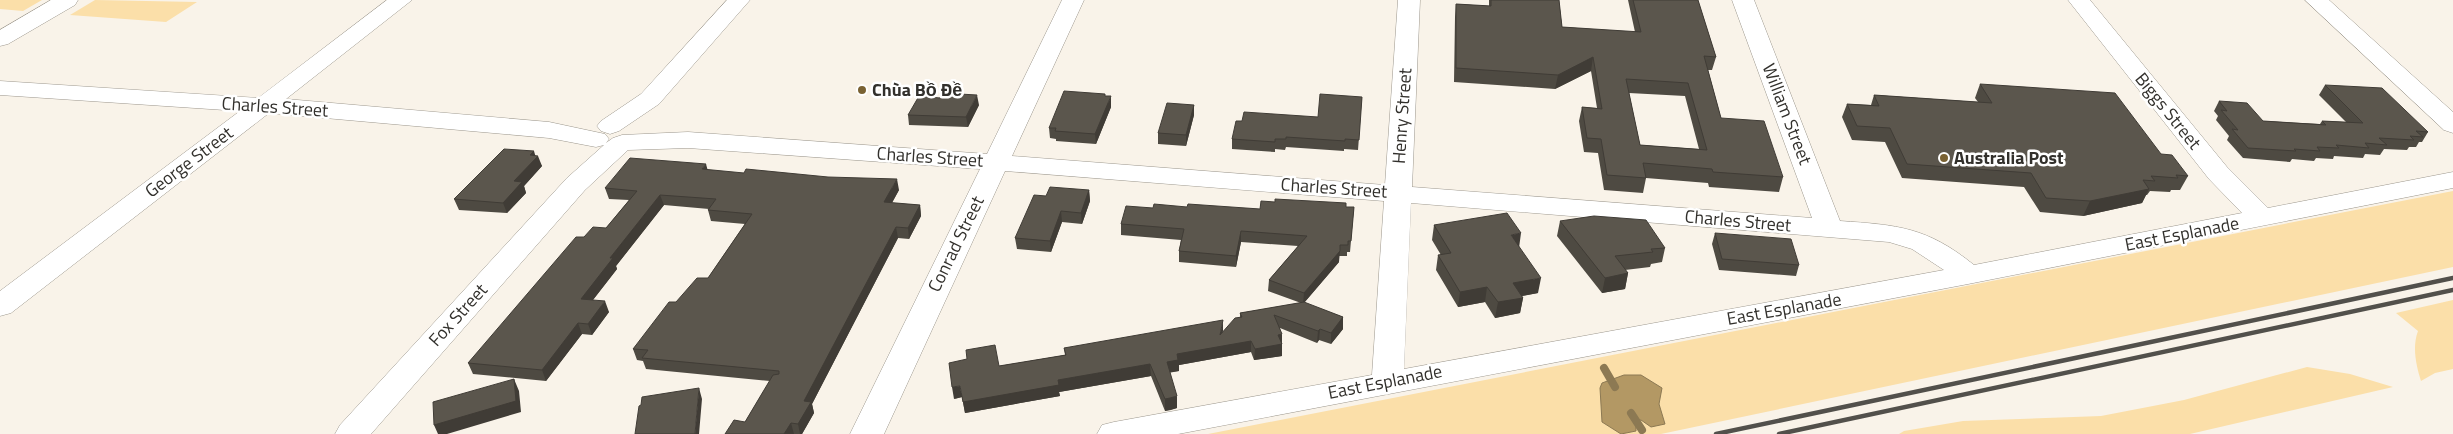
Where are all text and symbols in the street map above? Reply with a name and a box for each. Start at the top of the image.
street label: William Street [1756,59,1819,169]
street label: Henry Street [1385,66,1418,165]
street label: Biggs Street [2129,66,2208,156]
place label: Chùa Bồ Đề [872,76,962,103]
marker: Chùa Bồ Đề [856,84,868,96]
street label: Charles Street [221,89,330,124]
street label: George Street [139,119,239,204]
street label: Charles Street [876,139,985,174]
place label: Australia Post [1954,144,2064,171]
marker: Australia Post [1938,152,1950,164]
street label: Charles Street [1280,170,1389,205]
street label: Conrad Street [921,191,991,296]
street label: Charles Street [1684,202,1793,239]
street label: East Esplanade [2122,209,2241,258]
street label: Fox Street [422,277,494,352]
street label: East Esplanade [1724,285,1843,332]
street label: East Esplanade [1325,357,1444,406]

